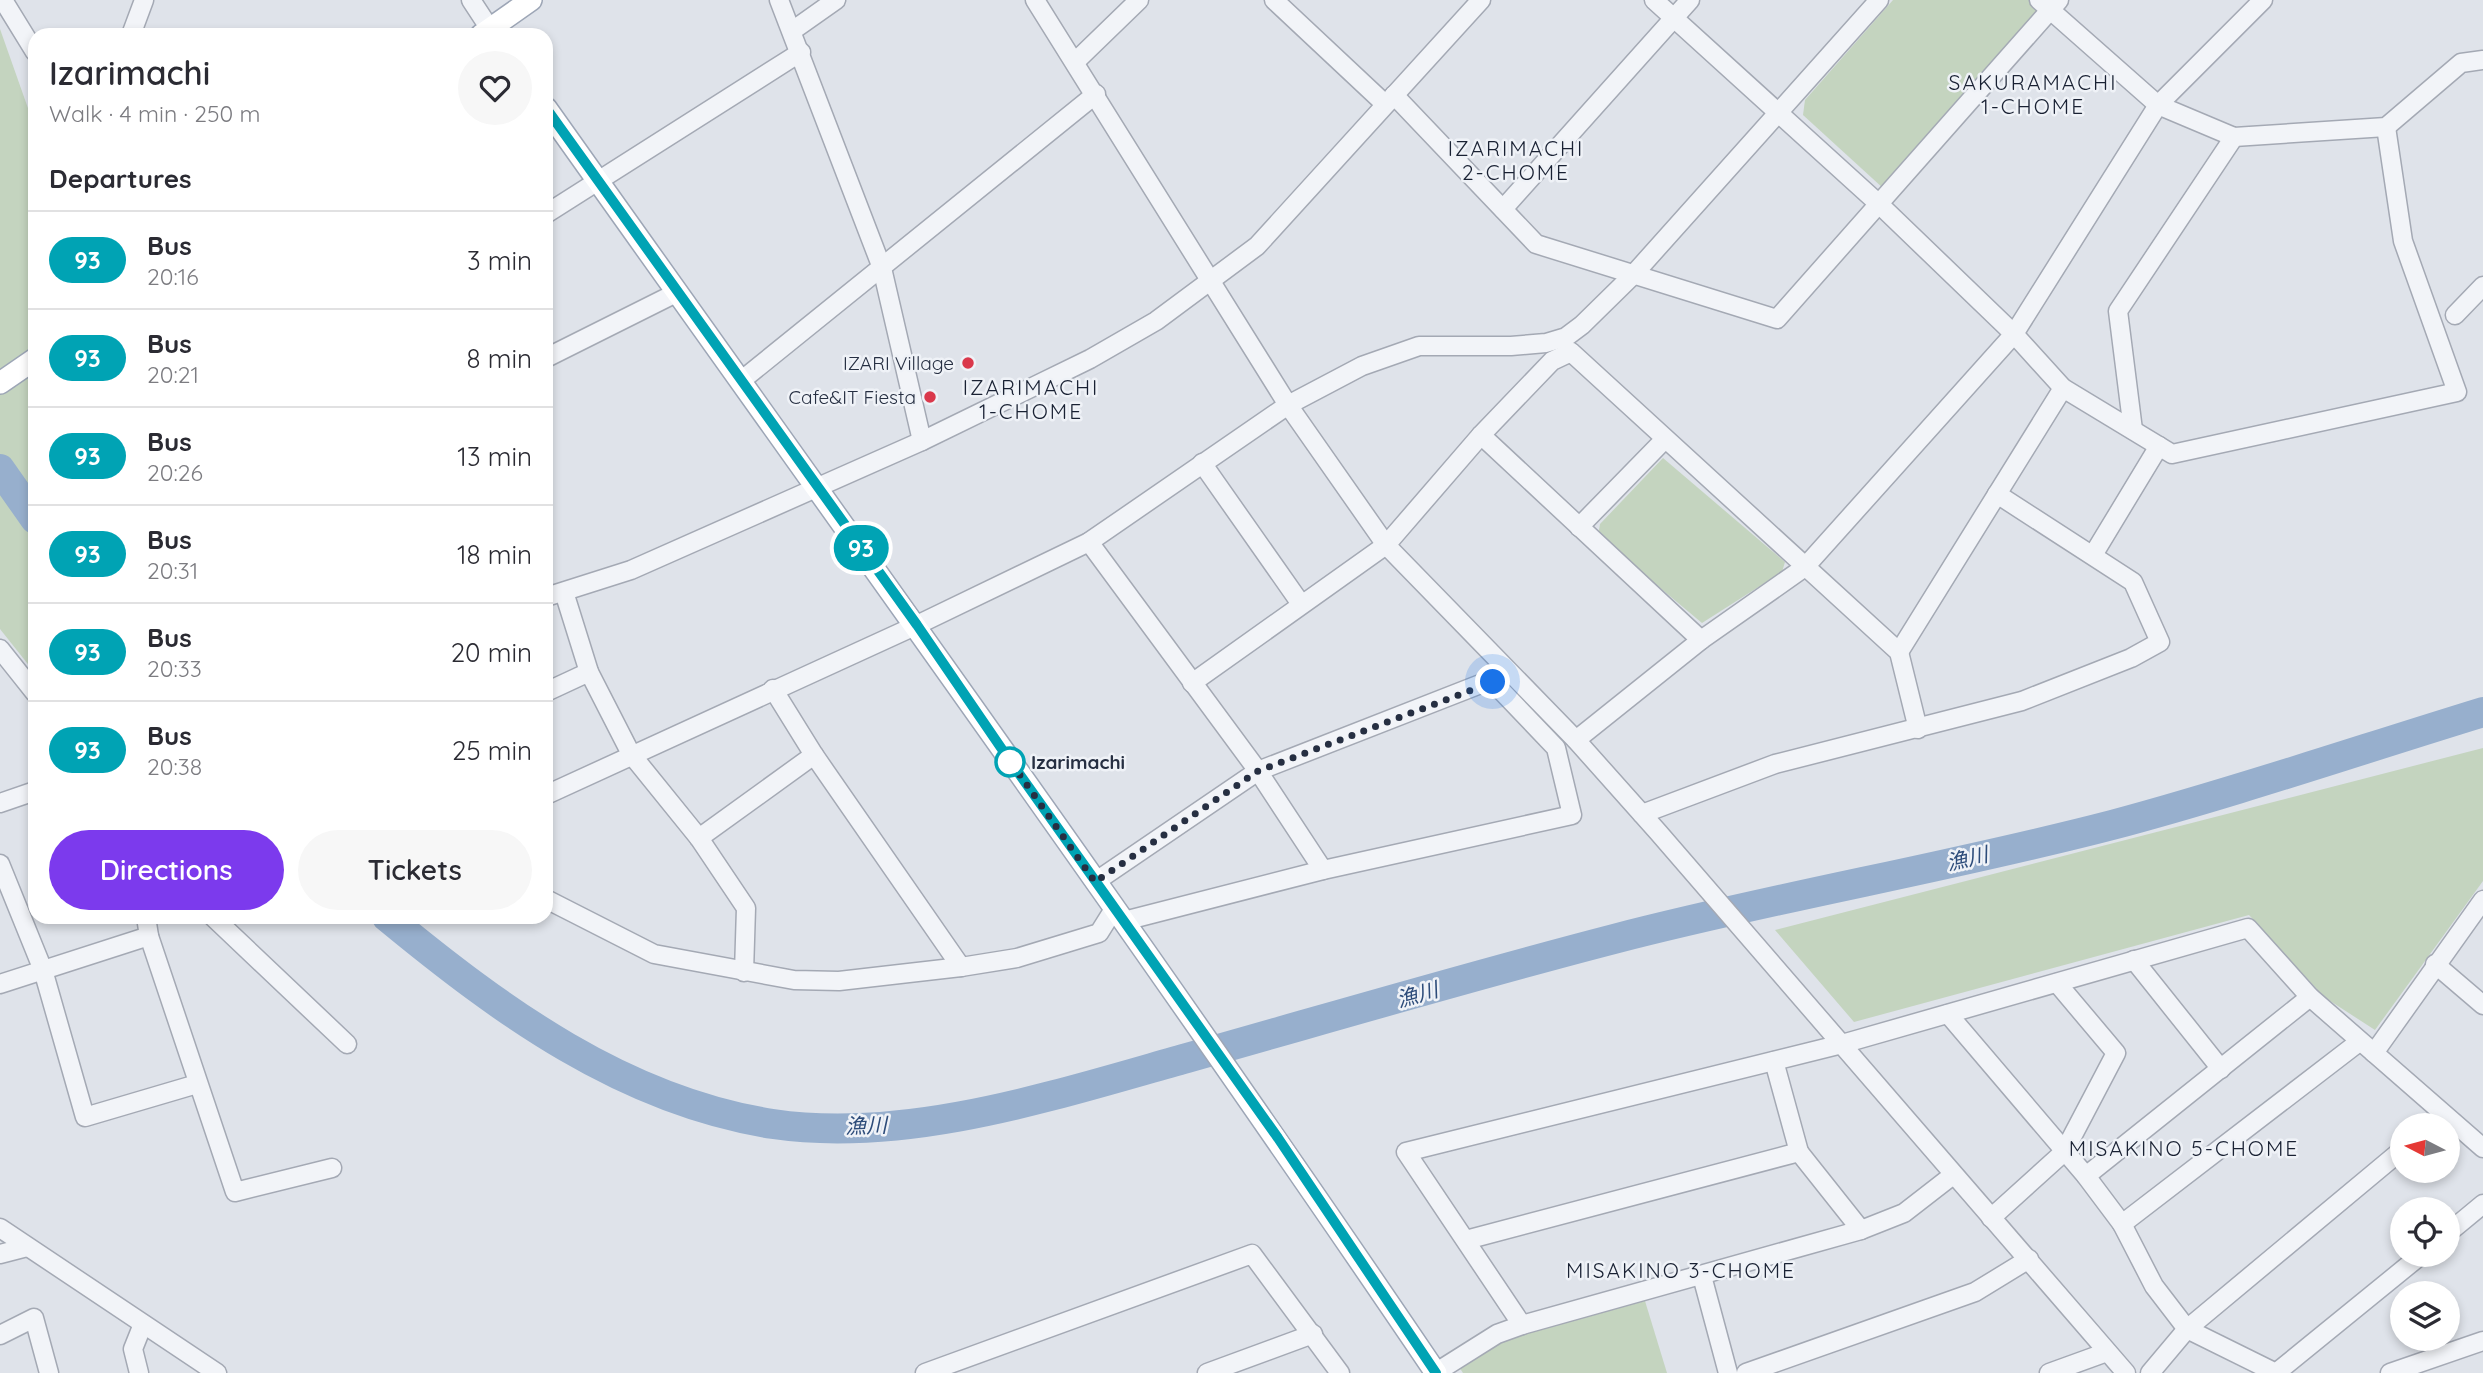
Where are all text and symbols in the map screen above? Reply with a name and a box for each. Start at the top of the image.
button: heart [458,51,532,125]
text: Izarimachi [49,52,210,93]
district label: SAKURAMACHI 1-CHOME [1949,69,2117,119]
text: Walk · 4 min · 250 m [49,99,260,128]
district label: IZARIMACHI 2-CHOME [1448,135,1584,185]
text: Departures [49,162,192,195]
text: Bus [147,229,192,262]
text: 3 min [467,244,532,277]
text: 93 [74,245,101,275]
text: 20:16 [147,262,199,291]
text: Bus [147,327,192,360]
text: 8 min [467,342,532,375]
text: 93 [74,343,101,373]
place label: IZARI Village [843,351,954,375]
marker: IZARI Village [960,355,976,371]
text: 20:21 [147,360,199,389]
district label: IZARIMACHI 1-CHOME [963,374,1099,424]
place label: Cafe&IT Fiesta [788,385,916,409]
marker: Cafe&IT Fiesta [922,389,938,405]
text: Bus [147,425,192,458]
text: 13 min [457,440,532,473]
text: 93 [74,441,101,471]
text: 20:26 [147,458,203,487]
text: Bus [147,523,192,556]
line badge: 93 [830,525,892,571]
text: 93 [848,533,874,563]
text: 18 min [457,538,532,571]
text: 93 [74,539,101,569]
text: 20:31 [147,556,198,585]
text: Bus [147,621,192,654]
text: 20 min [451,636,532,669]
text: 93 [74,637,101,667]
text: 20:33 [147,654,202,683]
your location [1475,664,1510,699]
text: Bus [147,719,192,752]
text: 25 min [452,734,532,767]
text: 93 [74,735,101,765]
marker: Izarimachi [995,747,1025,777]
place label: Izarimachi [1031,750,1125,774]
text: 20:38 [147,752,202,781]
button: Directions [49,830,284,910]
button: Tickets [298,830,532,910]
water label: 漁川 [1944,840,1992,875]
water label: 漁川 [1393,975,1443,1012]
water label: 漁川 [845,1111,889,1139]
north arrow [2390,1113,2460,1183]
map controls [2390,1113,2460,1351]
district label: MISAKINO 5-CHOME [2069,1135,2299,1161]
button: locate [2390,1197,2460,1267]
district label: MISAKINO 3-CHOME [1566,1257,1796,1283]
button: layers [2390,1281,2460,1351]

